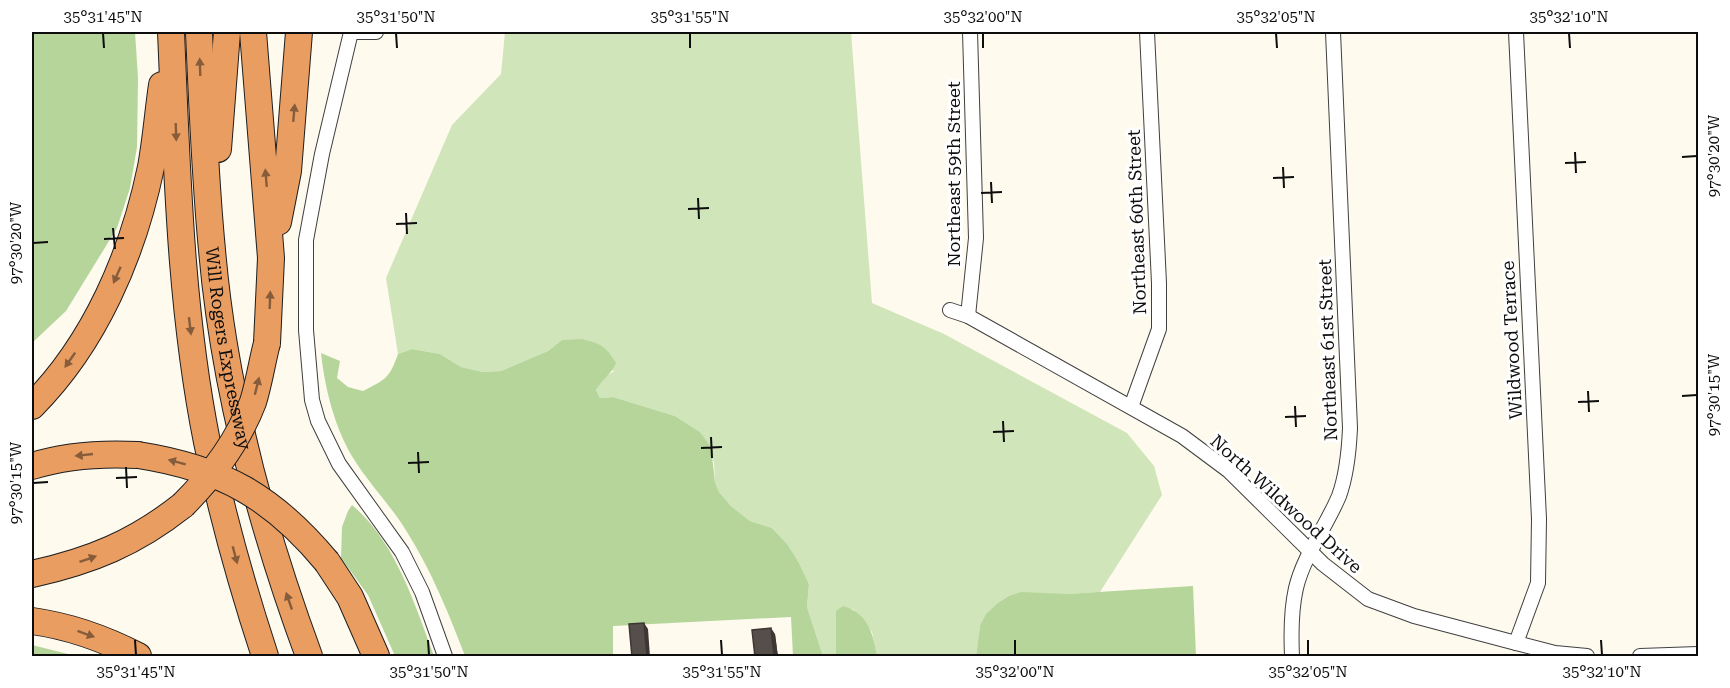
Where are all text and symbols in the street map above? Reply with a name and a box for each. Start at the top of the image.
text: 35°31'45"N [63,8,143,26]
text: 35°31'50"N [356,8,436,26]
text: 35°31'55"N [650,8,730,26]
text: 35°32'00"N [943,8,1023,26]
text: 35°32'05"N [1236,8,1316,26]
text: 35°32'10"N [1529,8,1609,26]
one-way arrow [196,57,205,76]
street label: Northeast 59th Street [943,81,964,267]
one-way arrow [289,104,299,123]
text: 97°30'20"W [1705,114,1723,197]
one-way arrow [171,122,180,141]
street label: Northeast 60th Street [1123,129,1150,315]
one-way arrow [261,169,271,188]
text: 97°30'20"W [7,201,25,284]
street label: Will Rogers Expressway [202,246,256,452]
street label: Northeast 61st Street [1314,258,1341,441]
street label: Wildwood Terrace [1497,260,1526,420]
one-way arrow [112,267,122,285]
one-way arrow [265,291,274,310]
one-way arrow [185,317,195,336]
one-way arrow [65,352,76,368]
text: 97°30'15"W [1705,353,1723,436]
one-way arrow [252,377,262,395]
street label: North Wildwood Drive [1206,430,1367,577]
text: 97°30'15"W [7,441,25,524]
one-way arrow [75,450,94,460]
one-way arrow [167,457,185,466]
one-way arrow [230,546,240,565]
one-way arrow [79,554,97,564]
one-way arrow [284,592,294,610]
one-way arrow [77,630,95,640]
text: 35°31'45"N [96,663,176,681]
text: 35°31'50"N [389,663,469,681]
text: 35°31'55"N [682,663,762,681]
text: 35°32'00"N [975,663,1055,681]
text: 35°32'05"N [1268,663,1348,681]
text: 35°32'10"N [1562,663,1642,681]

